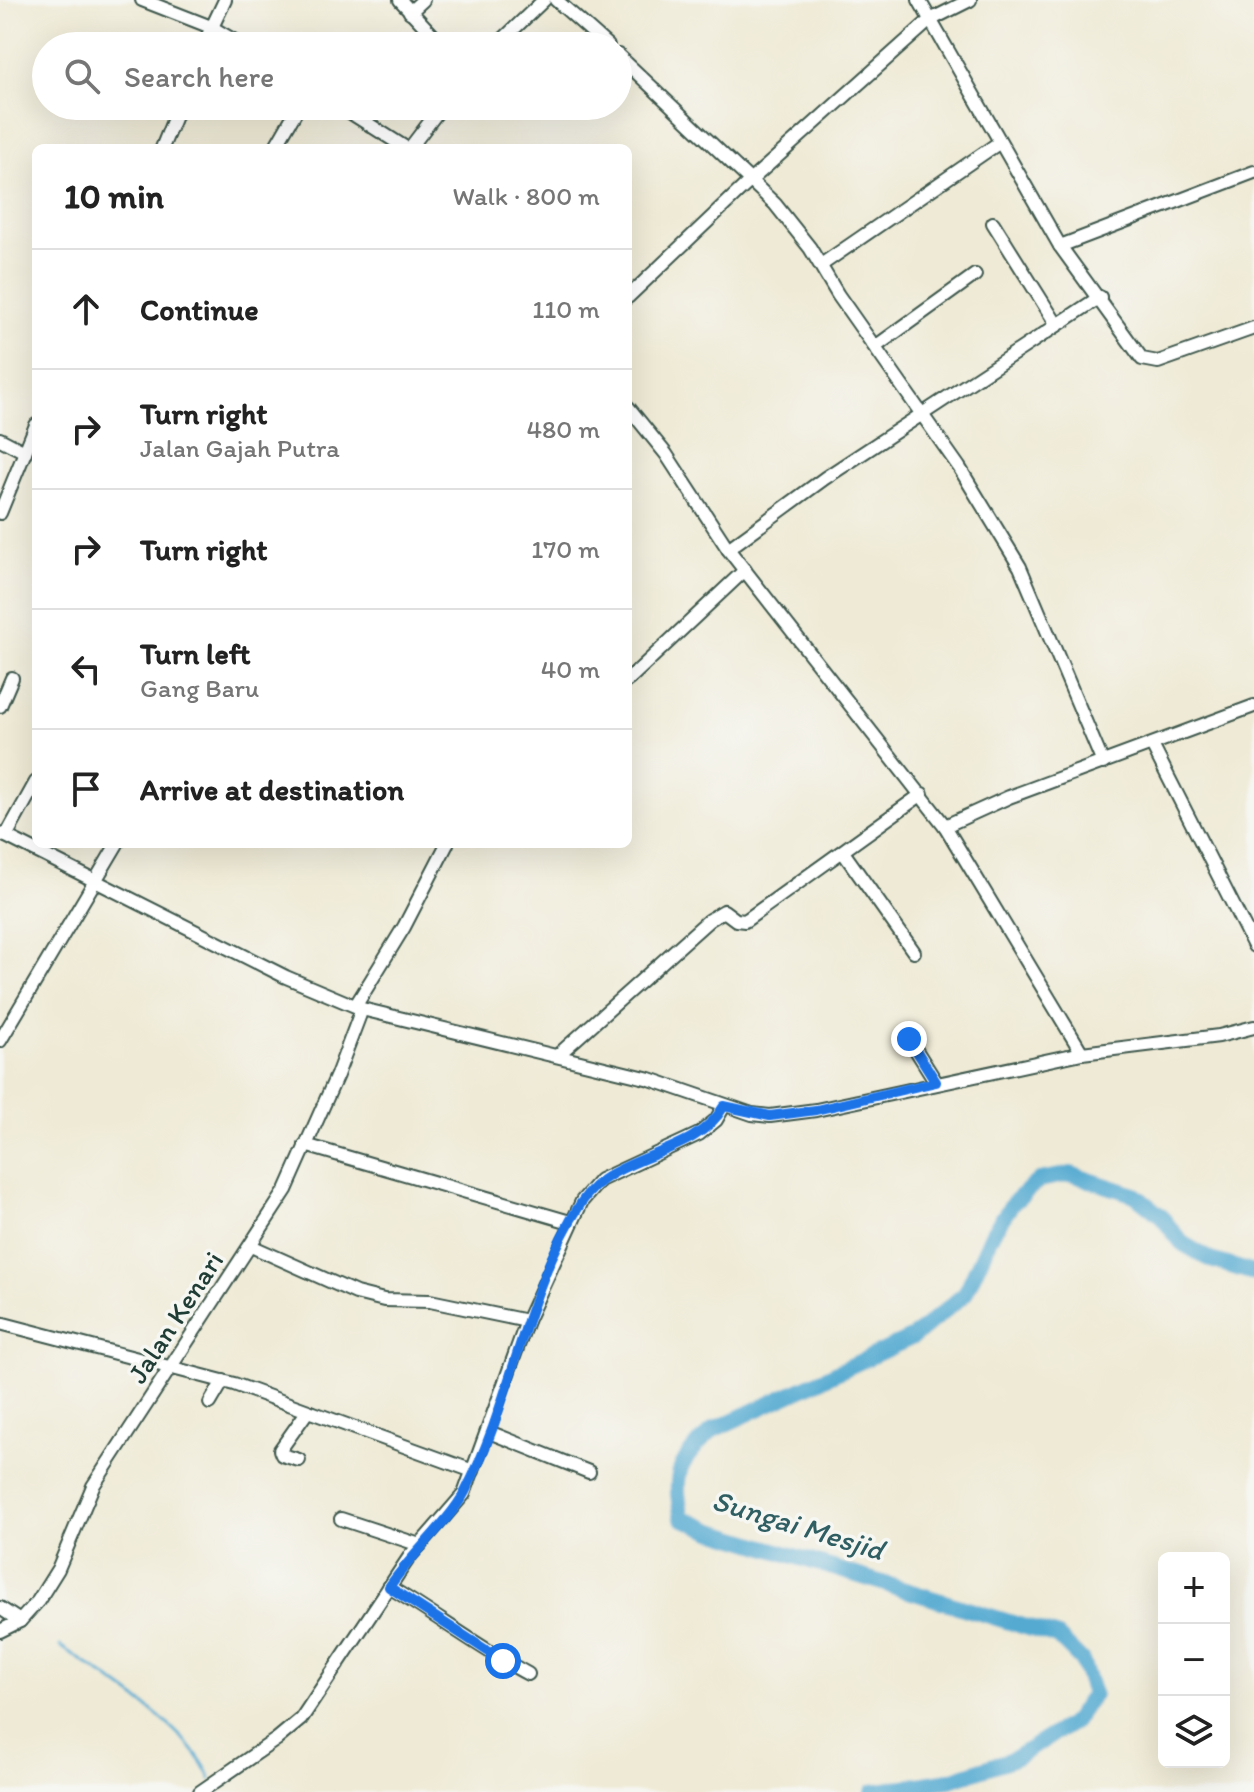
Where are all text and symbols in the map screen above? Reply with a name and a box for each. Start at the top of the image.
search box [32,32,632,120]
icon: search [60,54,104,98]
text: Search here [124,58,274,95]
text: 10 min [64,176,164,217]
text: Walk · 800 m [453,180,600,212]
icon: ahead [64,287,108,331]
text: Continue [140,291,259,328]
text: 110 m [532,293,600,325]
text: Turn right [140,395,268,432]
icon: right [64,407,108,451]
text: 480 m [526,413,600,445]
text: Jalan Gajah Putra [140,432,340,464]
icon: right [64,527,108,571]
text: Turn right [140,531,268,568]
text: 170 m [531,533,600,565]
text: Turn left [140,635,251,672]
icon: left [64,647,108,691]
text: 40 m [541,653,600,685]
text: Gang Baru [140,672,259,704]
icon: arrive [64,767,108,811]
text: Arrive at destination [140,771,404,808]
route end [891,1021,927,1057]
street label: Jalan Kenari [120,1245,230,1389]
water label: Sungai Mesjid [708,1481,891,1569]
map controls [1158,1552,1230,1768]
button: + [1158,1552,1230,1624]
button: − [1158,1624,1230,1696]
route start [485,1643,521,1679]
button: layers [1158,1696,1230,1768]

